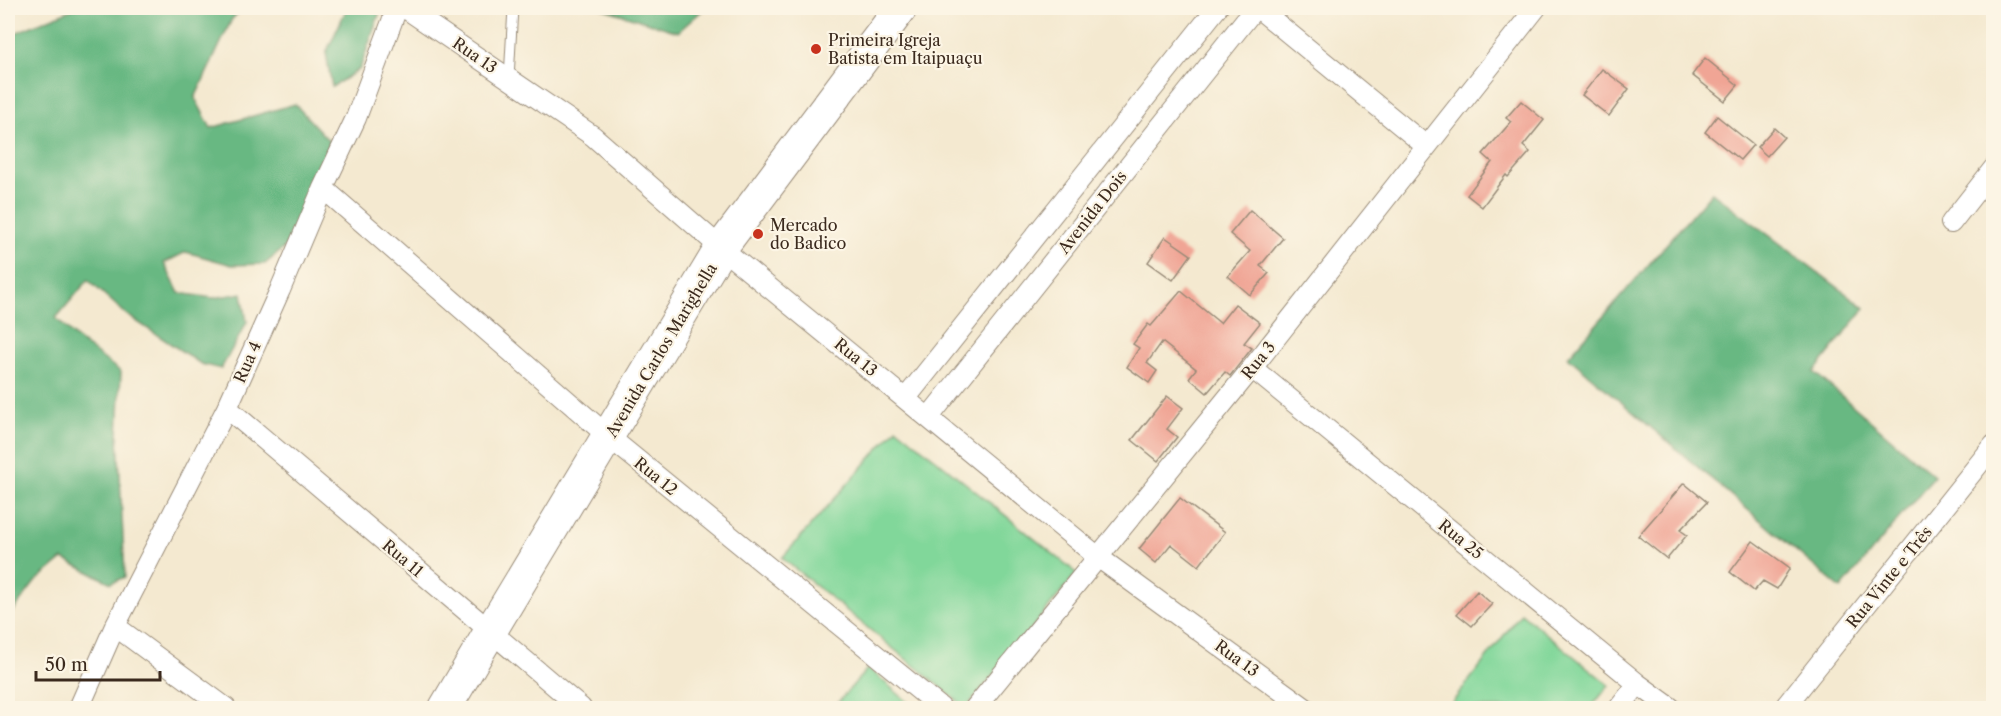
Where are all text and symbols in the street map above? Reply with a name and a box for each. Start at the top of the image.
place label: Primeira Igreja Batista em Itaipuaçu [828,30,983,68]
street label: Rua 13 [449,33,501,77]
marker: Primeira Igreja Batista em Itaipuaçu [809,42,823,56]
street label: Avenida Dois [1053,167,1131,258]
place label: Mercado do Badico [770,215,846,253]
marker: Mercado do Badico [751,227,765,241]
street label: Avenida Carlos Marighella [600,259,721,442]
street label: Rua 13 [830,334,882,380]
street label: Rua 3 [1237,337,1279,383]
street label: Rua 4 [229,338,265,386]
street label: Rua 12 [630,452,682,500]
street label: Rua 25 [1435,515,1487,563]
street label: Rua Vinte e Três [1842,522,1936,632]
street label: Rua 11 [378,535,428,581]
street label: Rua 13 [1211,635,1263,681]
scale bar [36,644,160,682]
text: 50 m [45,654,88,676]

